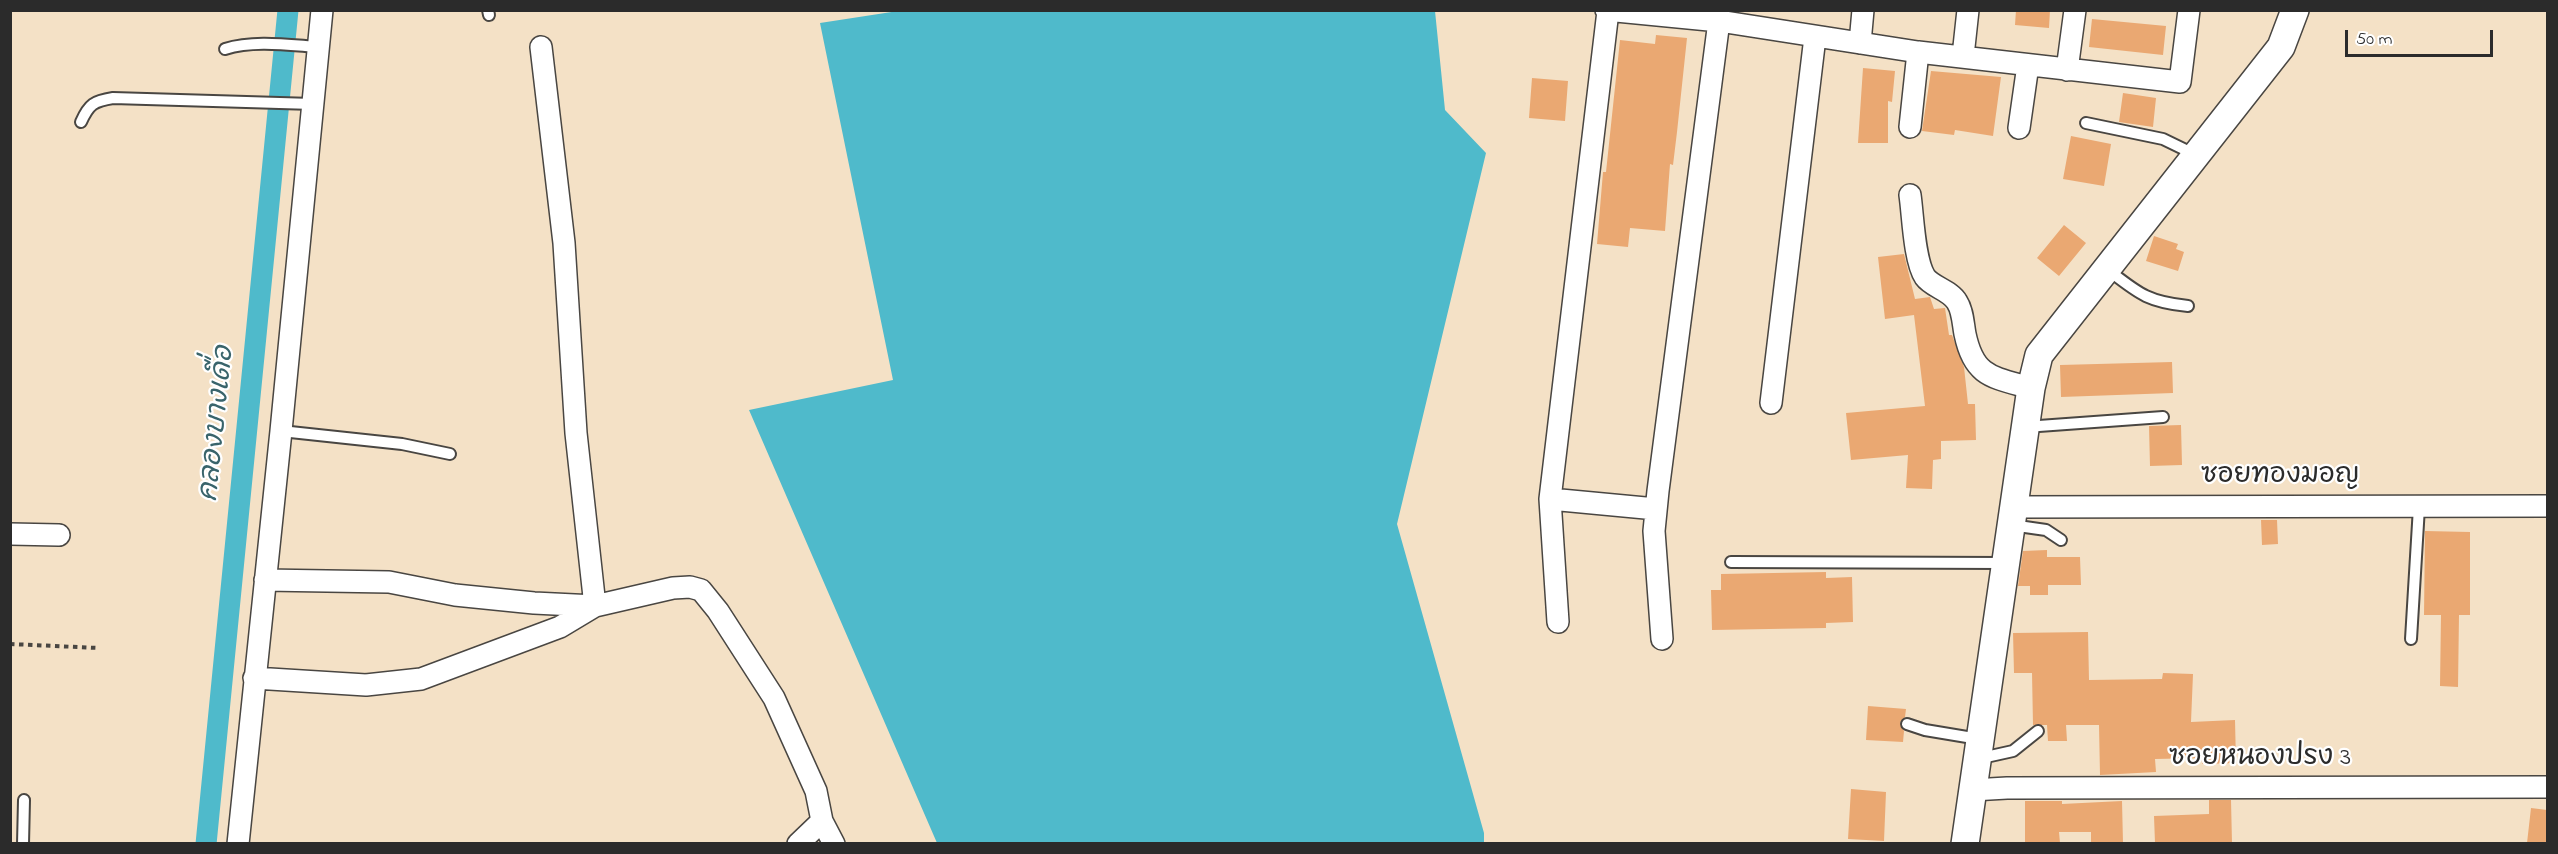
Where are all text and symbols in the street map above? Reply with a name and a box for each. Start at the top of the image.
scale bar [2348,18,2496,56]
text: 50 m [2356,27,2393,53]
water label: คลองบางเดื่อ [194,345,244,503]
street label: ซอยทองมอญ [2201,462,2359,494]
street label: ซอยหนองปรง 3 [2169,744,2351,776]

